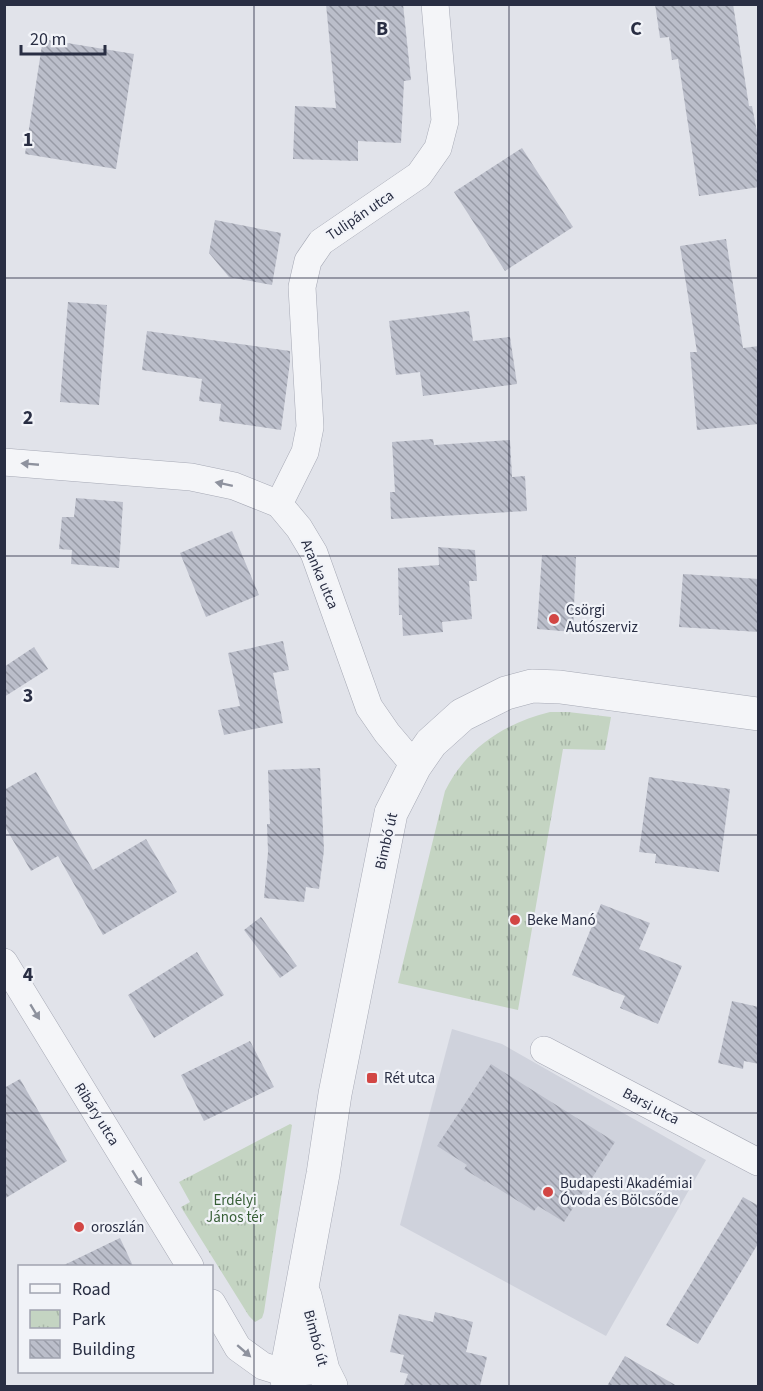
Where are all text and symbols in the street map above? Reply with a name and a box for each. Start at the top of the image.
text: B [376,15,388,43]
text: C [630,15,642,43]
scale bar [21,18,105,56]
text: 20 m [30,27,66,52]
text: 1 [23,126,33,154]
street label: Tulipán utca [322,185,398,246]
text: 2 [23,404,33,432]
one-way arrow [21,460,40,469]
one-way arrow [214,479,233,488]
street label: Aranka utca [295,536,344,612]
place label: Csörgi Autószerviz [566,600,638,638]
marker: Csörgi Autószerviz [547,612,561,626]
text: 3 [23,682,33,710]
street label: Bimbó út [370,811,403,872]
place label: Beke Manó [527,910,596,931]
marker: Beke Manó [508,913,522,927]
text: 4 [23,961,34,989]
one-way arrow [29,1004,40,1020]
place label: Rét utca [384,1068,435,1089]
marker: Rét utca [365,1071,379,1085]
street label: Ribáry utca [69,1079,124,1150]
street label: Barsi utca [619,1083,683,1130]
one-way arrow [131,1170,142,1186]
place label: Budapesti Akadémiai Óvoda és Bölcsőde [560,1173,693,1211]
marker: Budapesti Akadémiai Óvoda és Bölcsőde [541,1185,555,1199]
park label: Erdélyi János tér [206,1190,265,1228]
place label: oroszlán [91,1217,145,1238]
marker: oroszlán [72,1220,86,1234]
legend [18,1265,213,1373]
text: Road [72,1277,111,1302]
text: Park [72,1307,106,1332]
street label: Bimbó út [298,1308,333,1369]
text: Building [72,1337,135,1362]
one-way arrow [236,1344,251,1357]

